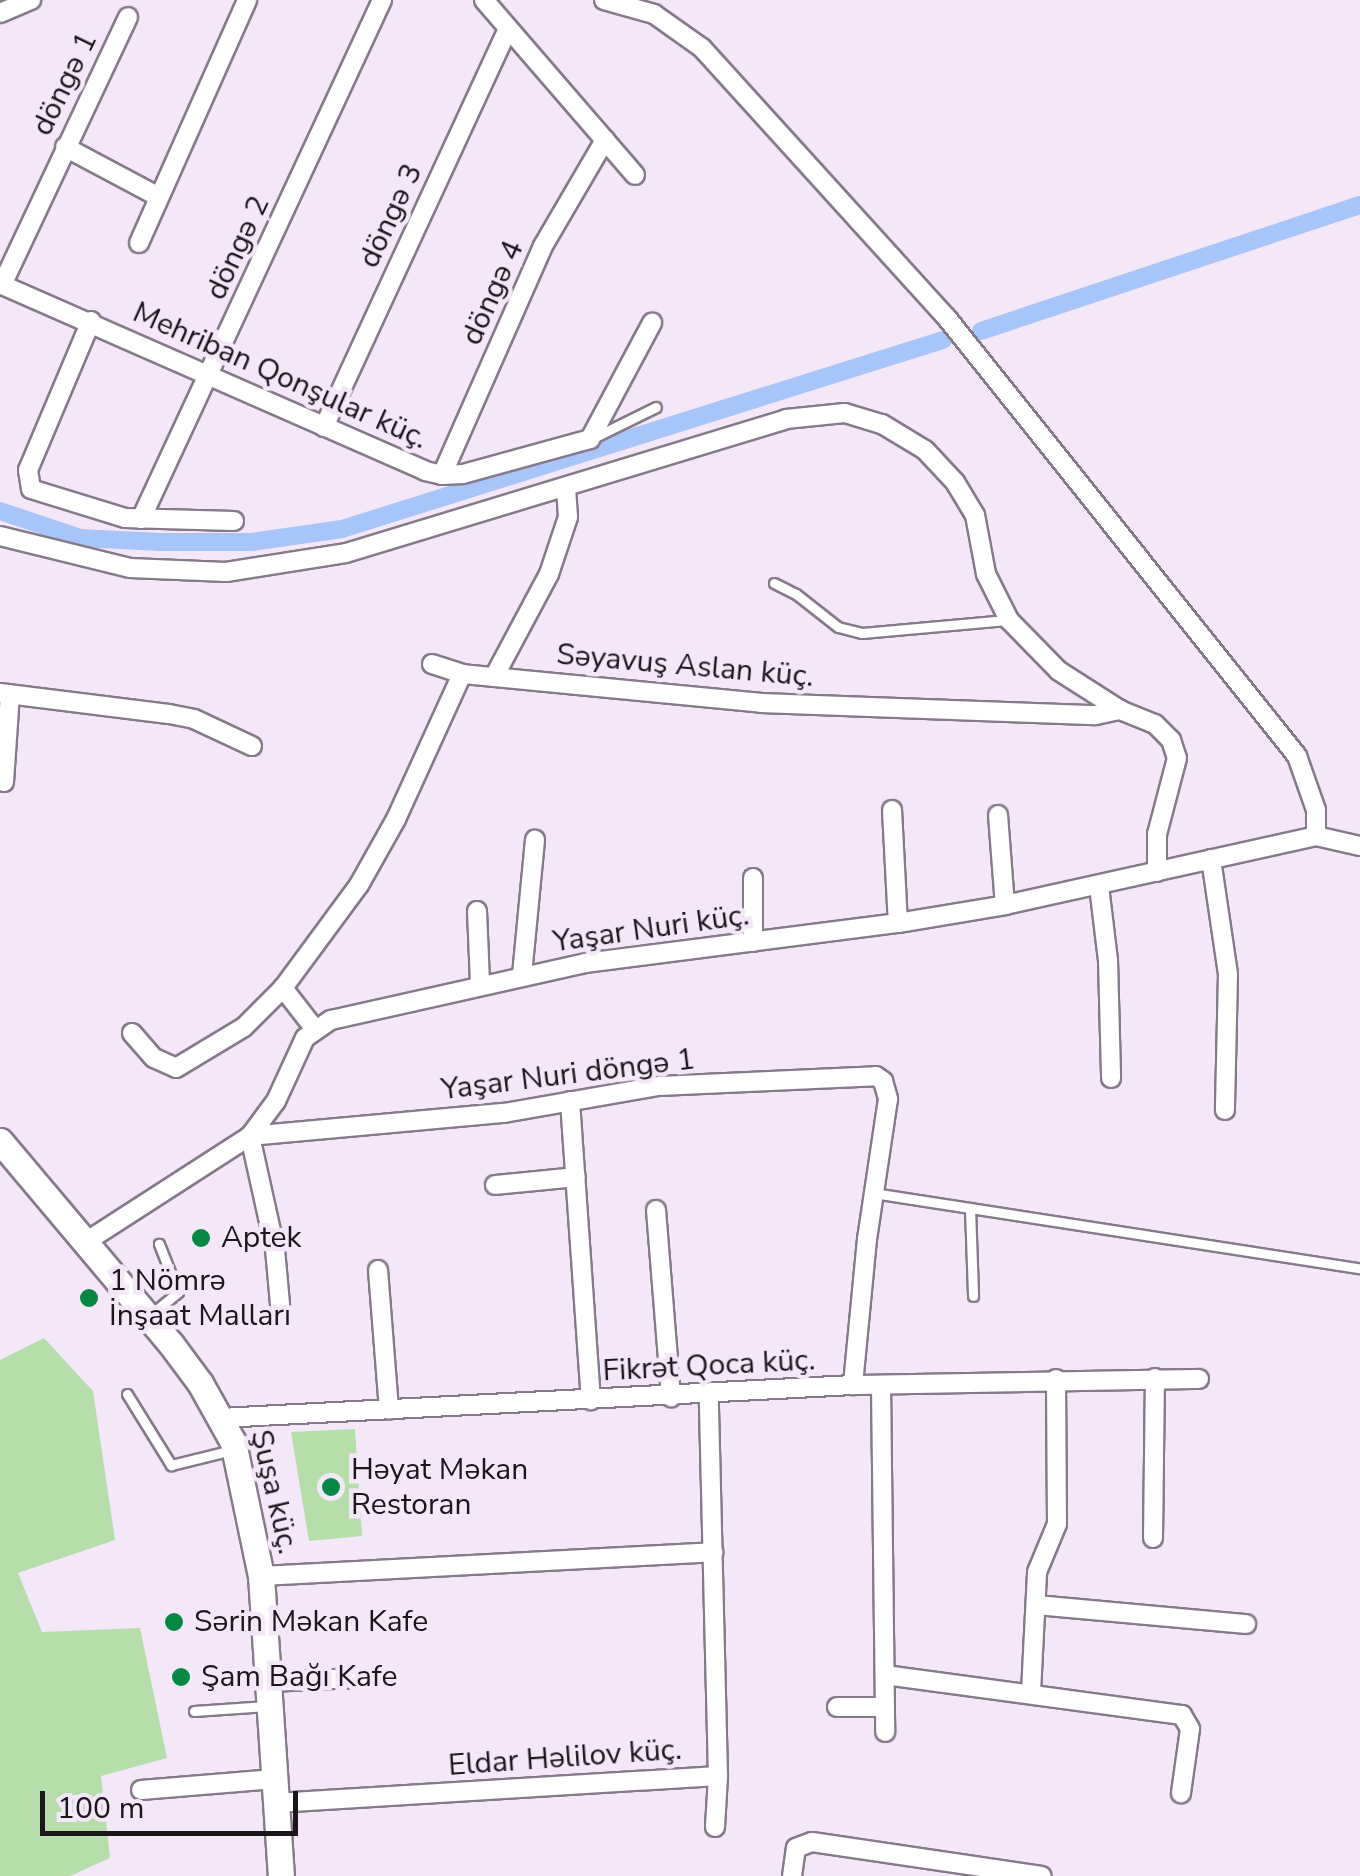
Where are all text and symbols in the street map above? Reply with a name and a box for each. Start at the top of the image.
street label: döngə 1 [25,26,105,142]
street label: döngə 3 [351,158,431,274]
street label: döngə 2 [198,190,278,306]
street label: döngə 4 [454,235,532,351]
street label: Mehriban Qonşular küç. [127,295,433,457]
street label: Səyavuş Aslan küç. [555,637,815,695]
street label: Yaşar Nuri küç. [551,897,751,961]
street label: Yaşar Nuri döngə 1 [439,1042,697,1108]
place label: Aptek [221,1220,302,1256]
marker: Aptek [190,1227,212,1249]
place label: 1 Nömrə İnşaat Malları [109,1263,291,1334]
marker: 1 Nömrə İnşaat Malları [78,1287,100,1309]
street label: Fikrət Qoca küç. [602,1342,816,1390]
street label: Şuşa küç. [242,1426,306,1558]
place label: Həyat Məkan Restoran [351,1452,528,1522]
marker: Həyat Məkan Restoran [320,1476,342,1498]
place label: Sərin Məkan Kafe [194,1604,428,1640]
marker: Sərin Məkan Kafe [163,1611,185,1633]
place label: Şam Bağı Kafe [201,1659,397,1695]
marker: Şam Bağı Kafe [170,1666,192,1688]
street label: Eldar Həlilov küç. [447,1732,683,1784]
scale bar [45,1771,302,1833]
text: 100 m [57,1788,144,1829]

